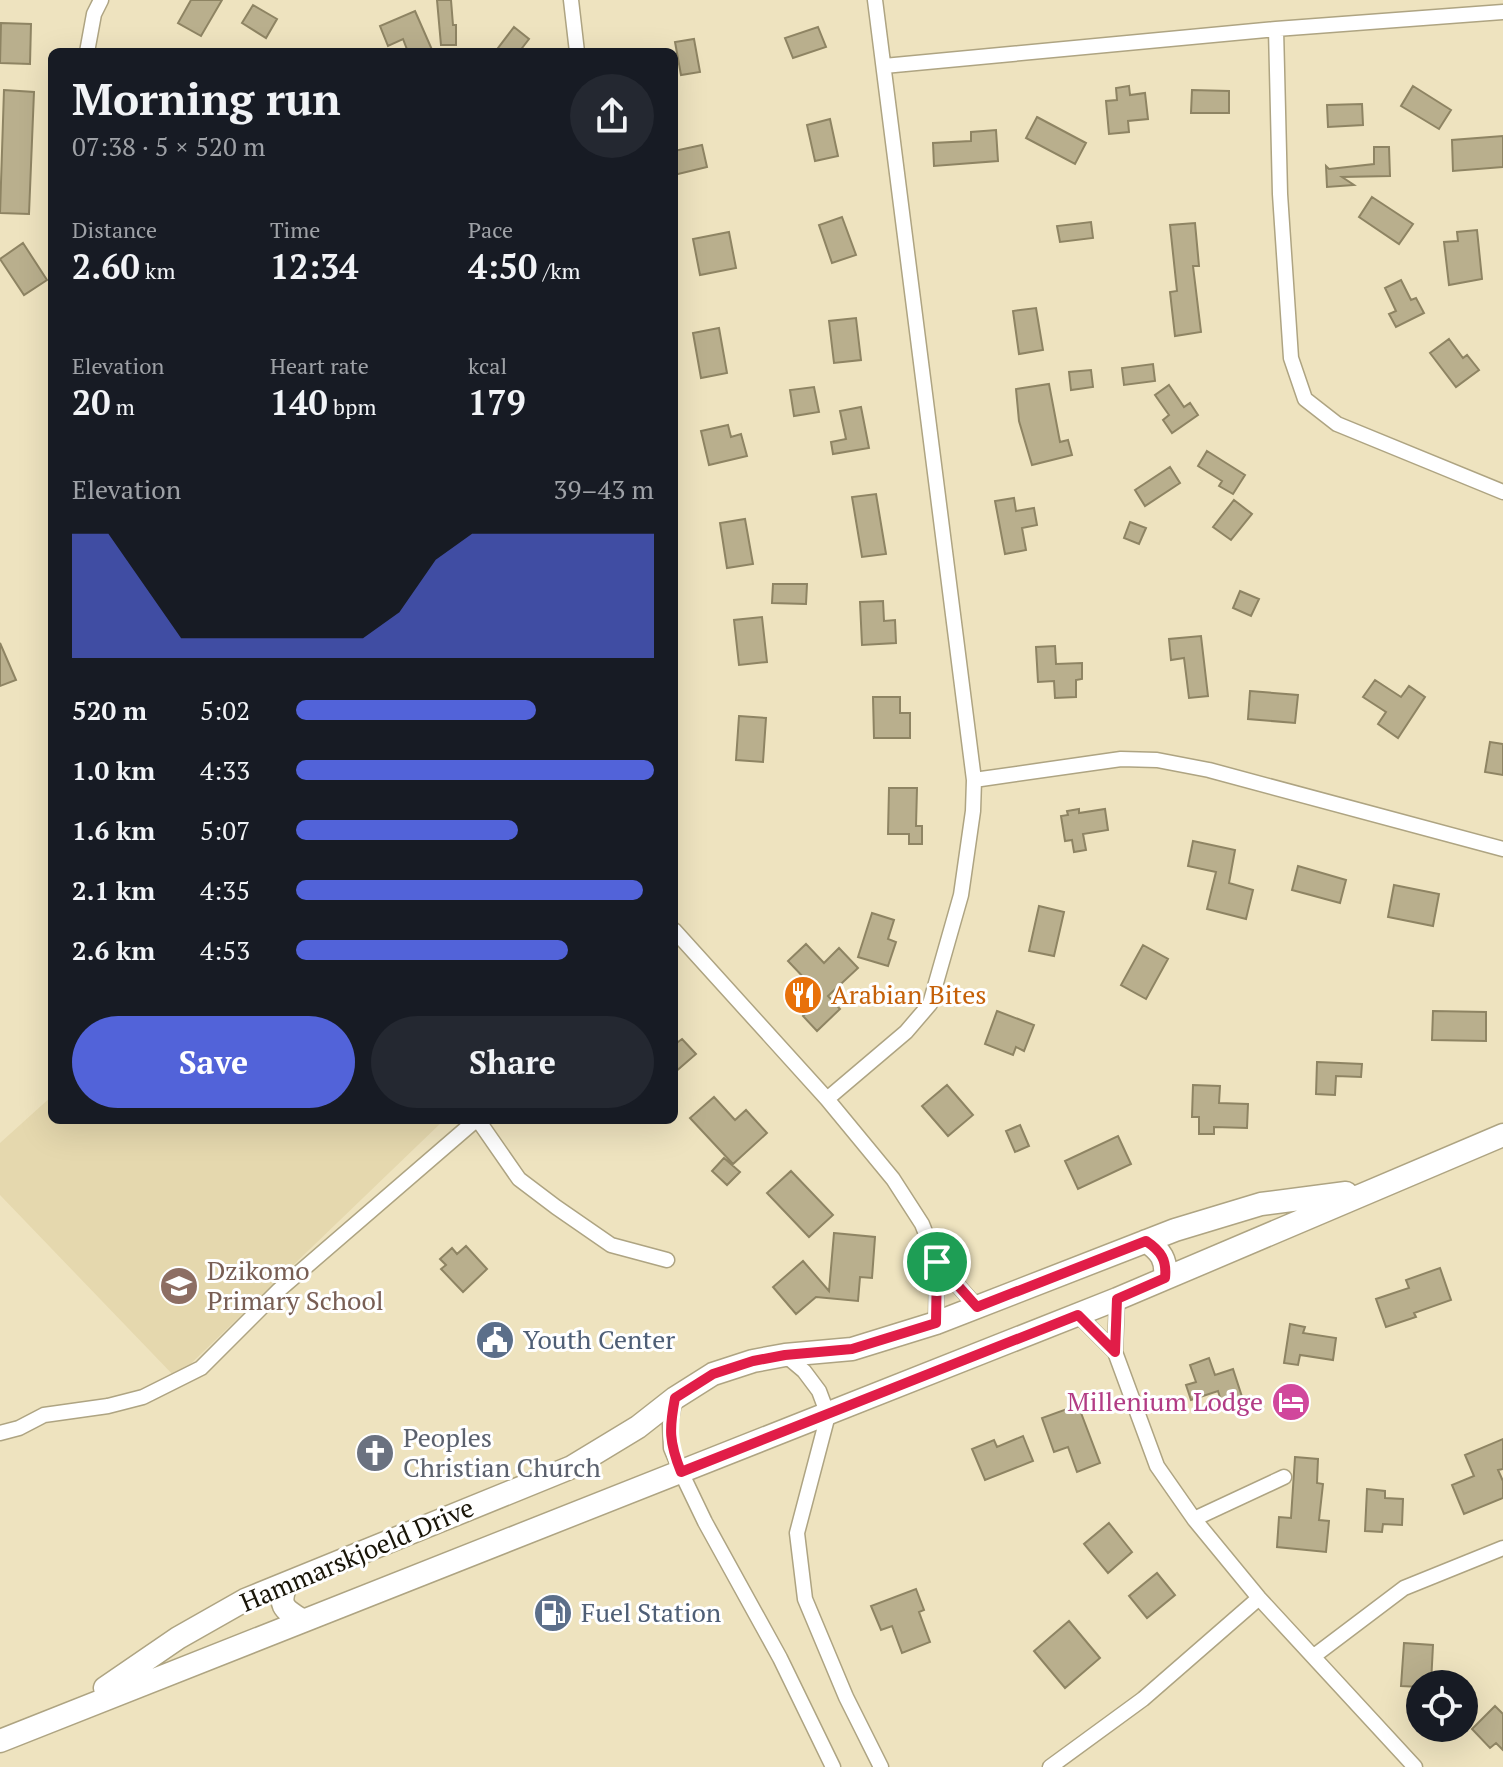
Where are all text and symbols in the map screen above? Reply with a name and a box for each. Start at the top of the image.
text: Morning run [72,69,341,128]
button: share [570,74,654,158]
text: 07:38 · 5 × 520 m [72,129,266,163]
text: Distance [72,215,157,244]
text: Time [270,215,320,244]
text: Pace [468,215,513,244]
text: 2.60 [72,244,140,289]
text: 12:34 [270,244,359,289]
text: 4:50 [468,244,537,289]
text: km [140,256,175,285]
text: /km [537,256,581,285]
text: Elevation [72,351,164,380]
text: Heart rate [270,351,369,380]
text: kcal [468,351,507,380]
text: 20 [72,380,110,425]
text: 140 [270,380,328,425]
text: 179 [468,380,526,425]
text: m [110,392,135,421]
text: bpm [328,392,376,421]
text: Elevation [72,472,181,506]
text: 39–43 m [554,472,654,506]
text: 520 m [72,693,147,727]
text: 5:02 [200,693,250,727]
text: 1.0 km [72,753,155,787]
text: 4:33 [200,753,250,787]
text: 1.6 km [72,813,155,847]
text: 5:07 [200,813,250,847]
text: 2.1 km [72,873,155,907]
text: 4:35 [200,873,250,907]
text: 2.6 km [72,933,155,967]
text: 4:53 [200,933,250,967]
restaurant icon: Arabian Bites [782,974,824,1016]
place label: Arabian Bites [831,977,987,1011]
button: Save [72,1016,355,1108]
button: Share [371,1016,654,1108]
pin [903,1228,971,1296]
icon: arrive [915,1240,959,1284]
place label: Dzikomo Primary School [207,1253,384,1317]
school or university icon: Dzikomo Primary School [158,1265,200,1307]
public building icon: Youth Center [474,1319,516,1361]
place label: Youth Center [523,1322,675,1356]
hotel icon: Millenium Lodge [1270,1381,1312,1423]
place label: Millenium Lodge [1067,1384,1263,1418]
place label: Peoples Christian Church [403,1420,601,1484]
church icon: Peoples Christian Church [354,1432,396,1474]
street label: Hammarskjoeld Drive [235,1490,478,1619]
fuel station icon: Fuel Station [532,1592,574,1634]
place label: Fuel Station [581,1595,721,1629]
map controls [1406,1670,1478,1742]
button: locate [1406,1670,1478,1742]

